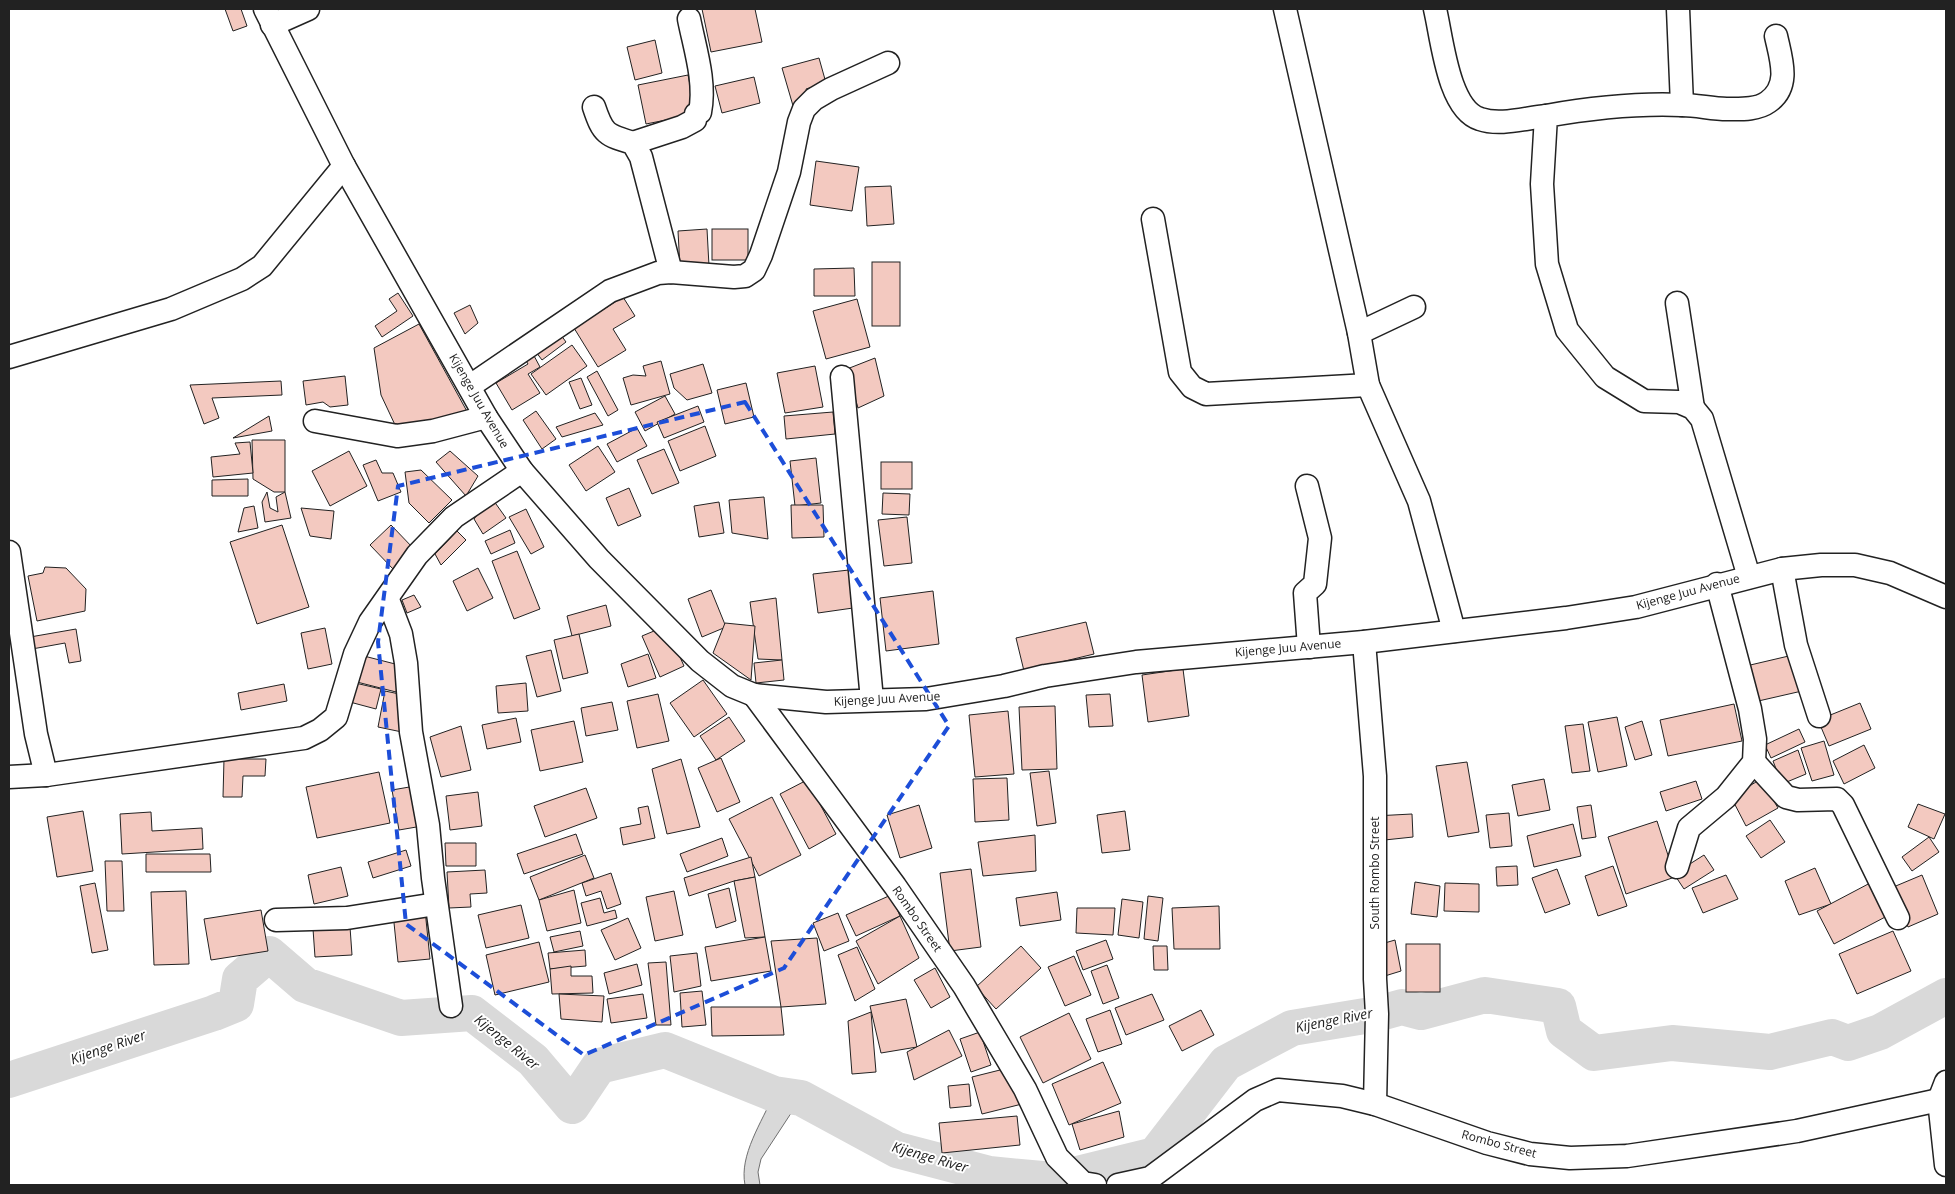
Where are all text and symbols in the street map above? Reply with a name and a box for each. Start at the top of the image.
street label: Kijenge Juu Avenue [445,350,514,451]
street label: Kijenge Juu Avenue [1634,569,1742,614]
street label: Kijenge Juu Avenue [1234,634,1342,661]
street label: Kijenge Juu Avenue [833,687,941,710]
street label: South Rombo Street [1366,817,1383,929]
street label: Rombo Street [888,882,946,955]
water label: Kijenge River [1294,1003,1375,1036]
water label: Kijenge River [471,1010,544,1074]
water label: Kijenge River [68,1025,148,1068]
street label: Rombo Street [1460,1125,1538,1162]
water label: Kijenge River [890,1137,971,1177]

